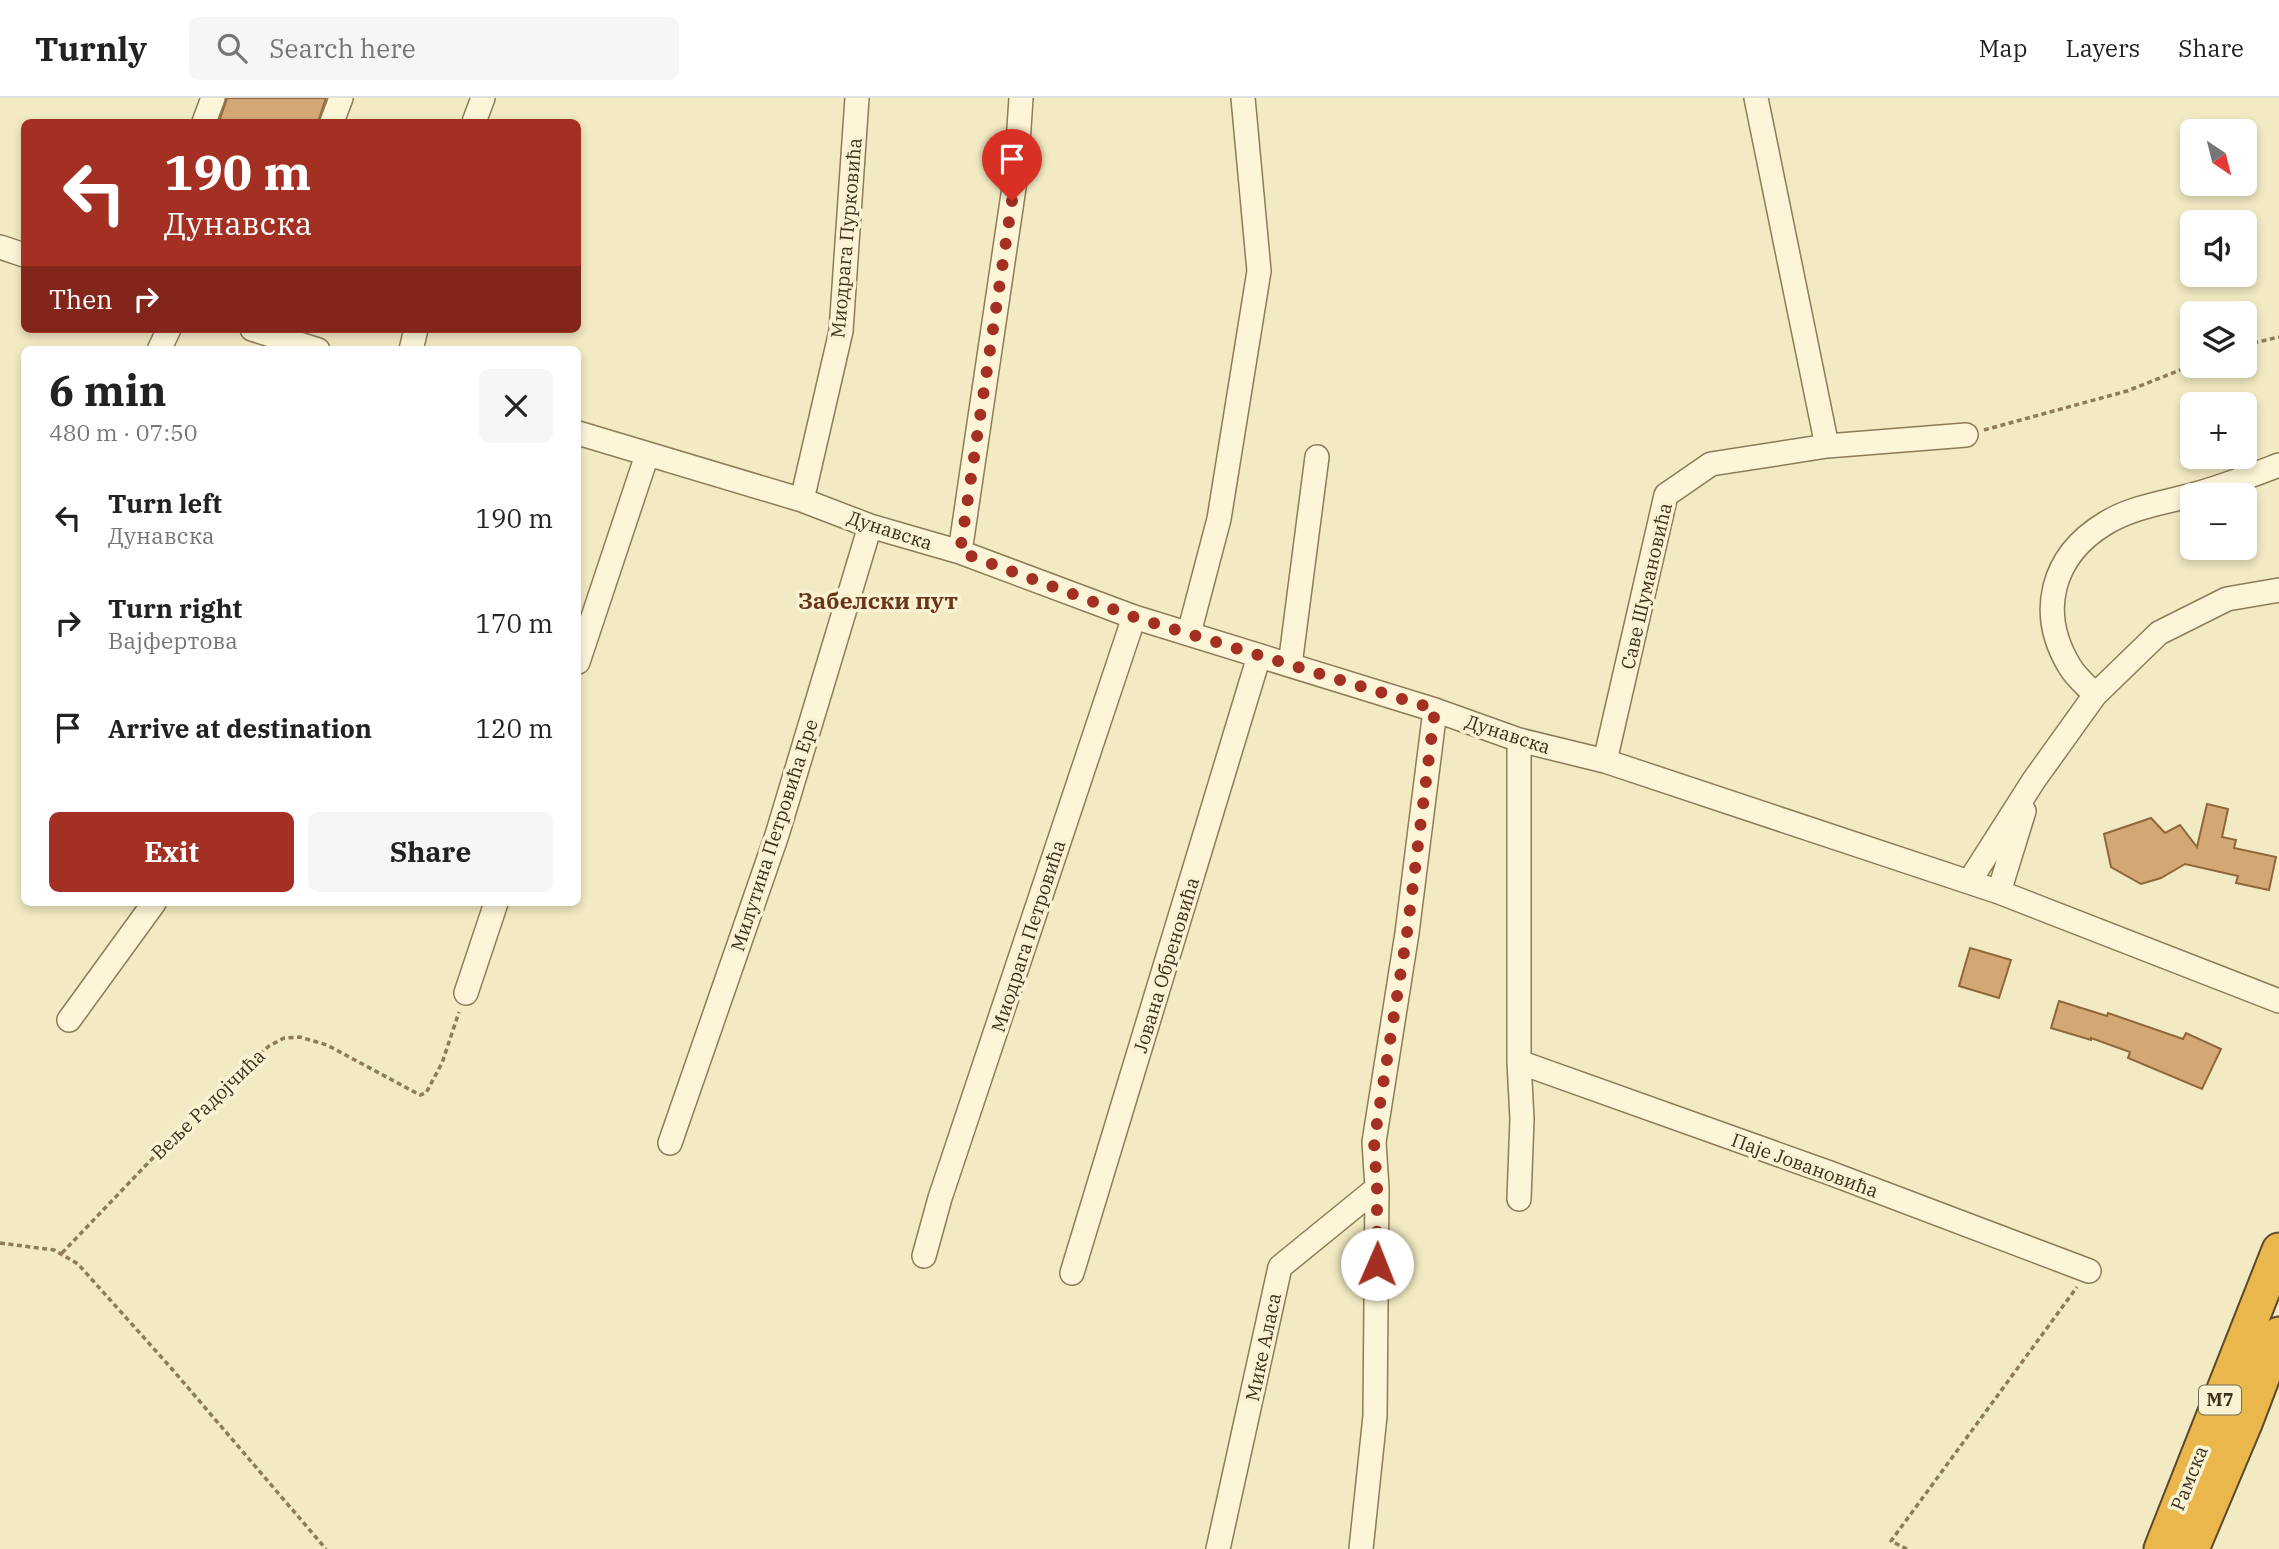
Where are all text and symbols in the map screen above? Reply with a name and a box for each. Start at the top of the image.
search box [189,17,679,80]
text: Turnly [35,27,147,70]
icon: search [213,29,251,67]
text: Search here [269,31,416,65]
text: Map [1979,32,2027,64]
text: Layers [2065,32,2140,64]
text: Share [2178,32,2244,64]
north arrow [2180,119,2258,196]
map controls [2180,119,2257,560]
pin [982,129,1042,201]
street label: Миодрага Пурковића [825,137,867,339]
text: 190 m [164,140,311,203]
icon: arrive [993,140,1031,178]
icon: left [49,147,140,238]
text: Дунавска [164,202,312,244]
button: sound [2180,210,2257,287]
icon: right [127,280,165,318]
text: Then [49,282,113,316]
button: layers [2180,301,2257,378]
text: 6 min [49,363,167,418]
button: close [479,369,553,443]
button: + [2180,392,2257,469]
text: 480 m · 07:50 [49,417,198,447]
button: − [2180,483,2257,560]
text: Turn left [108,486,222,520]
icon: left [49,499,87,537]
street label: Саве Шумановића [1615,500,1677,672]
text: 190 m [475,501,553,535]
street label: Дунавска [844,505,936,555]
text: Дунавска [108,520,215,550]
district label: Забелски пут [798,585,958,615]
text: Turn right [108,591,242,625]
icon: right [49,604,87,642]
text: 170 m [475,606,553,640]
text: Вајфертова [108,625,238,655]
icon: arrive [49,709,87,747]
street label: Дунавска [1462,709,1554,759]
text: Arrive at destination [108,711,372,745]
text: 120 m [475,711,553,745]
street label: Милутина Петровића Ере [725,716,823,954]
button: Exit [49,812,294,892]
button: Share [308,812,553,892]
street label: Миодрага Петровића [986,837,1070,1035]
street label: Јована Обреновића [1128,874,1204,1056]
street label: Веље Радојчића [146,1044,270,1164]
street label: Паје Јовановића [1728,1127,1882,1203]
position arrow [1340,1227,1414,1301]
street label: Мике Аласа [1240,1291,1286,1403]
road number: M7 [2199,1386,2241,1414]
street label: Рамска [2165,1442,2213,1514]

